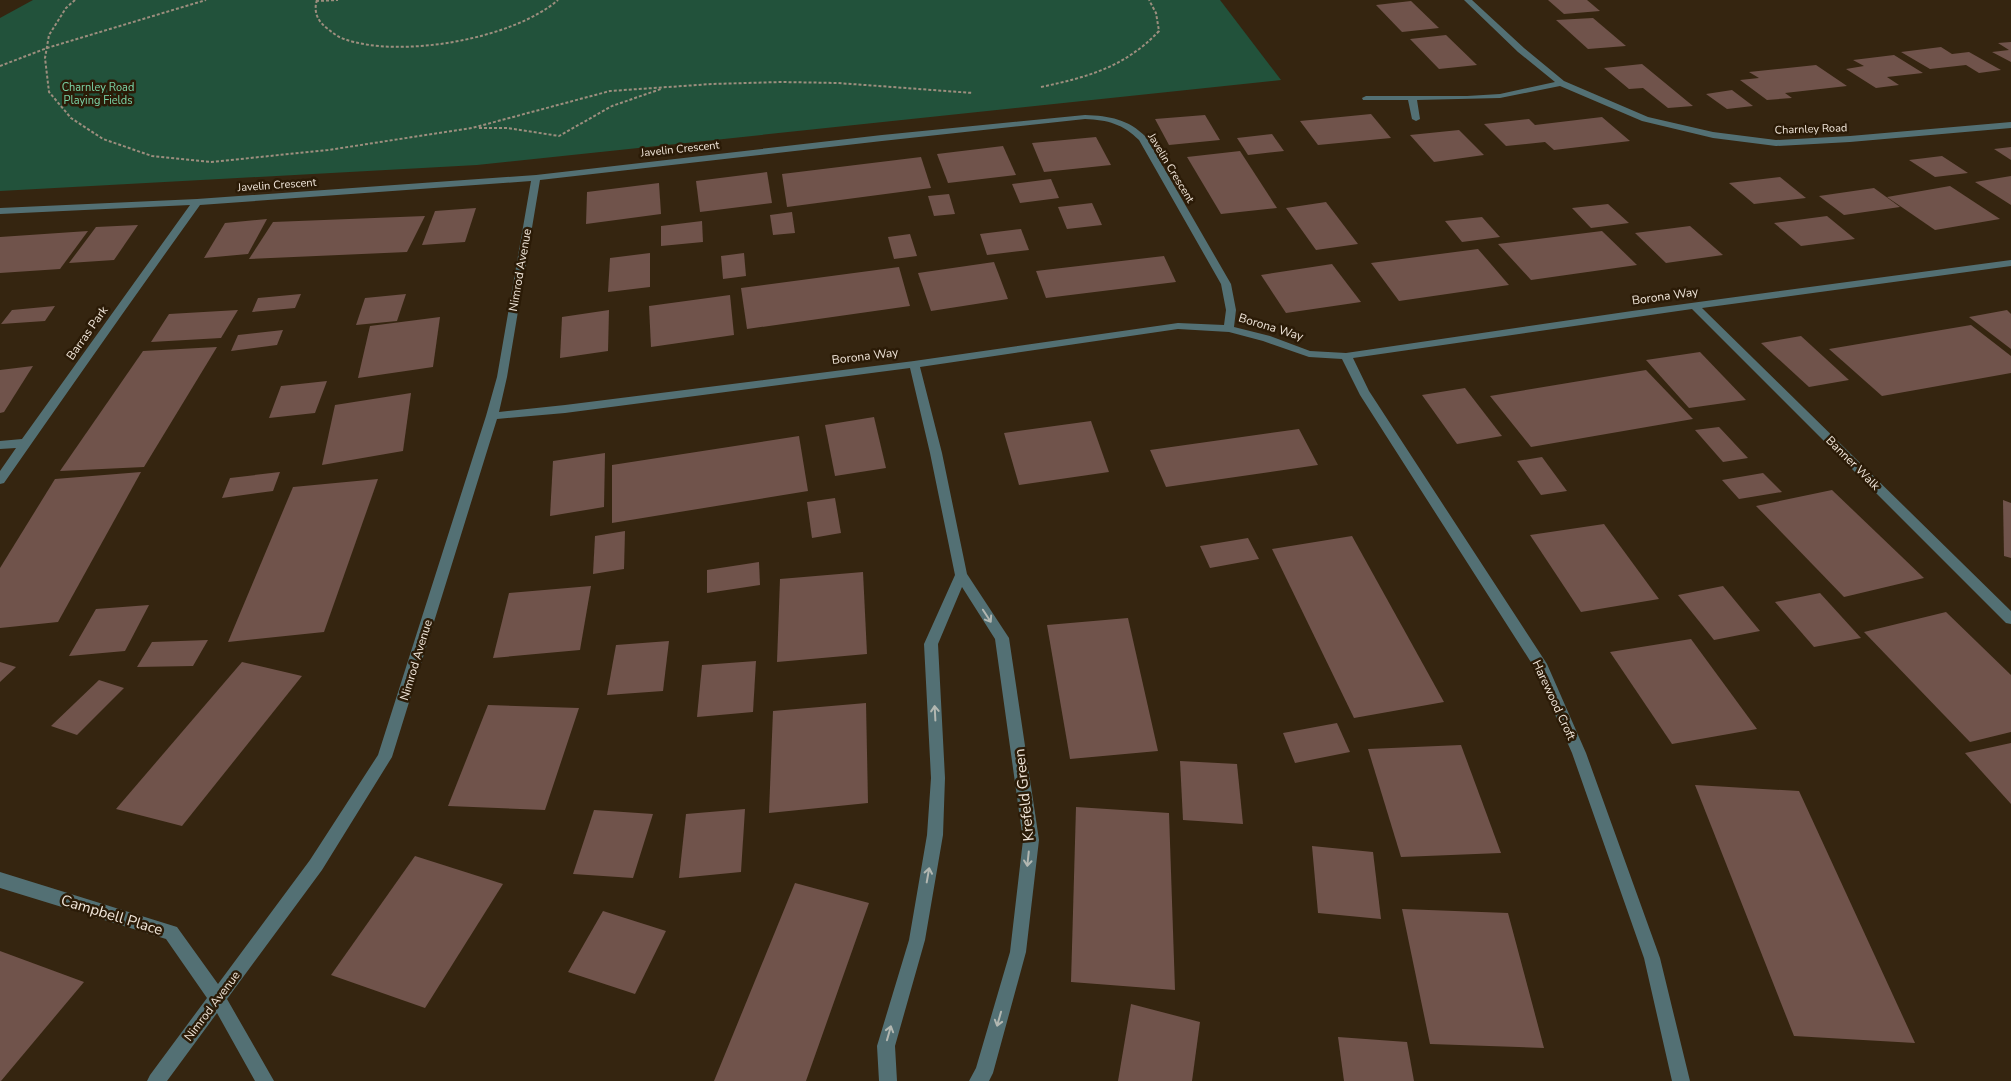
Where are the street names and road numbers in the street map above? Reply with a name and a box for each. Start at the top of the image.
street label: Charnley Road [1774,120,1848,138]
street label: Javelin Crescent [1144,129,1198,206]
street label: Javelin Crescent [639,137,720,161]
street label: Javelin Crescent [236,175,317,195]
street label: Nimrod Avenue [505,227,535,313]
street label: Borona Way [1631,283,1700,309]
street label: Barras Park [63,302,112,363]
street label: Borona Way [1237,310,1306,345]
street label: Borona Way [831,344,900,368]
street label: Banner Walk [1822,432,1884,494]
street label: Nimrod Avenue [396,618,436,702]
street label: Harewood Croft [1529,658,1580,743]
street label: Krefeld Green [1009,748,1039,842]
street label: Campbell Place [59,890,165,940]
street label: Nimrod Avenue [180,968,244,1044]

